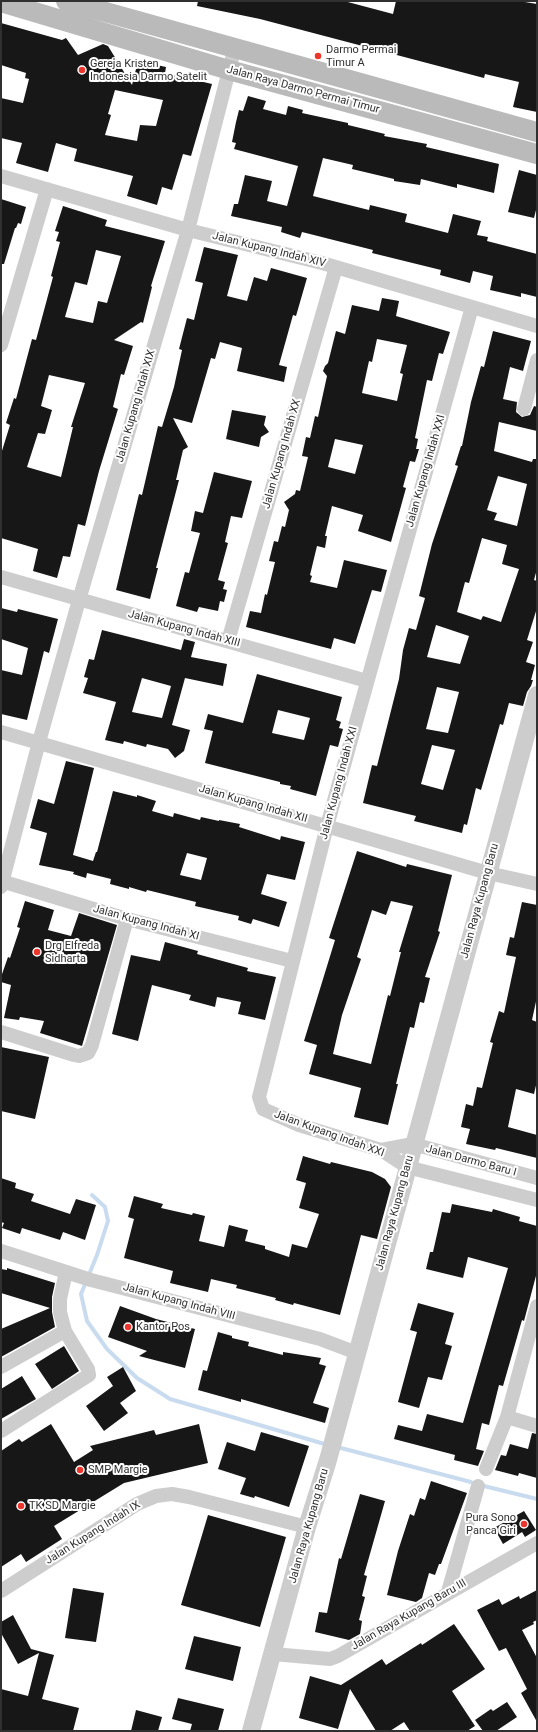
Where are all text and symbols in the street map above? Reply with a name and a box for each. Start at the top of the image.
place label: Darmo Permai Timur A [326,43,396,69]
marker: Darmo Permai Timur A [313,51,323,61]
place label: Gereja Kristen Indonesia Darmo Satelit [90,57,207,83]
street label: Jalan Raya Darmo Permai Timur [225,63,381,117]
marker: Gereja Kristen Indonesia Darmo Satelit [77,65,87,75]
street label: Jalan Kupang Indah XIV [211,230,327,270]
street label: Jalan Kupang Indah XIX [114,348,158,464]
street label: Jalan Kupang Indah XX [260,398,304,510]
street label: Jalan Kupang Indah XXI [404,413,448,529]
street label: Jalan Kupang Indah XIII [127,608,241,650]
street label: Jalan Kupang Indah XXI [318,725,360,841]
street label: Jalan Kupang Indah XII [197,782,309,826]
street label: Jalan Raya Kupang Baru [458,842,502,960]
street label: Jalan Kupang Indah XI [91,902,201,944]
place label: Drg Elfreda Sidharta [45,939,99,965]
marker: Drg Elfreda Sidharta [32,947,42,957]
street label: Jalan Kupang Indah XXI [272,1108,386,1160]
street label: Jalan Darmo Baru I [424,1143,518,1179]
street label: Jalan Raya Kupang Baru [373,1154,417,1272]
street label: Jalan Kupang Indah VIII [122,1281,236,1323]
place label: Kantor Pos [136,1320,190,1334]
marker: Kantor Pos [123,1322,133,1332]
place label: SMP Margie [88,1463,148,1477]
marker: SMP Margie [75,1465,85,1475]
street label: Jalan Raya Kupang Baru [286,1467,332,1585]
street label: Jalan Kupang Indah IX [43,1498,143,1568]
place label: TK SD Margie [29,1499,96,1513]
marker: TK SD Margie [16,1501,26,1511]
place label: Pura Sono Panca Giri [466,1511,516,1537]
marker: Pura Sono Panca Giri [519,1519,529,1529]
street label: Jalan Raya Kupang Baru III [349,1577,469,1653]

